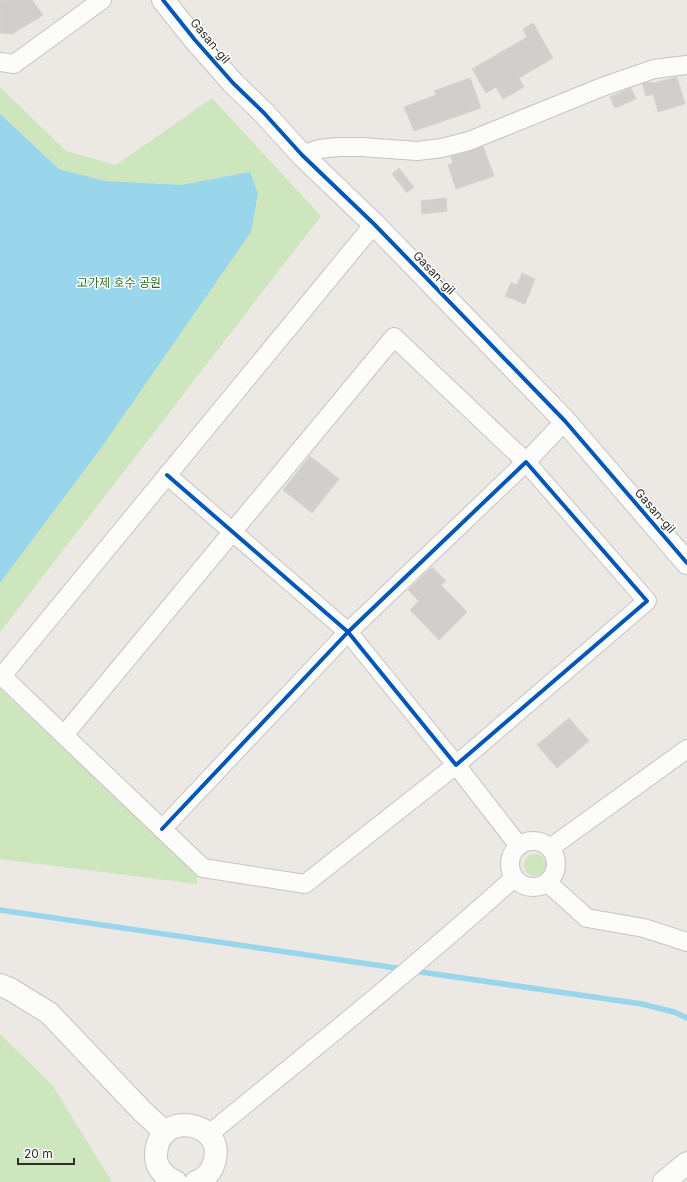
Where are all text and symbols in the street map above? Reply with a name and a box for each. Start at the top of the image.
street label: Gasan-gil [187,15,234,66]
street label: Gasan-gil [410,248,459,297]
park label: 고가제 호수 공원 [77,275,161,290]
street label: Gasan-gil [632,485,679,536]
scale bar [18,1140,74,1166]
text: 20 m [24,1146,53,1161]

